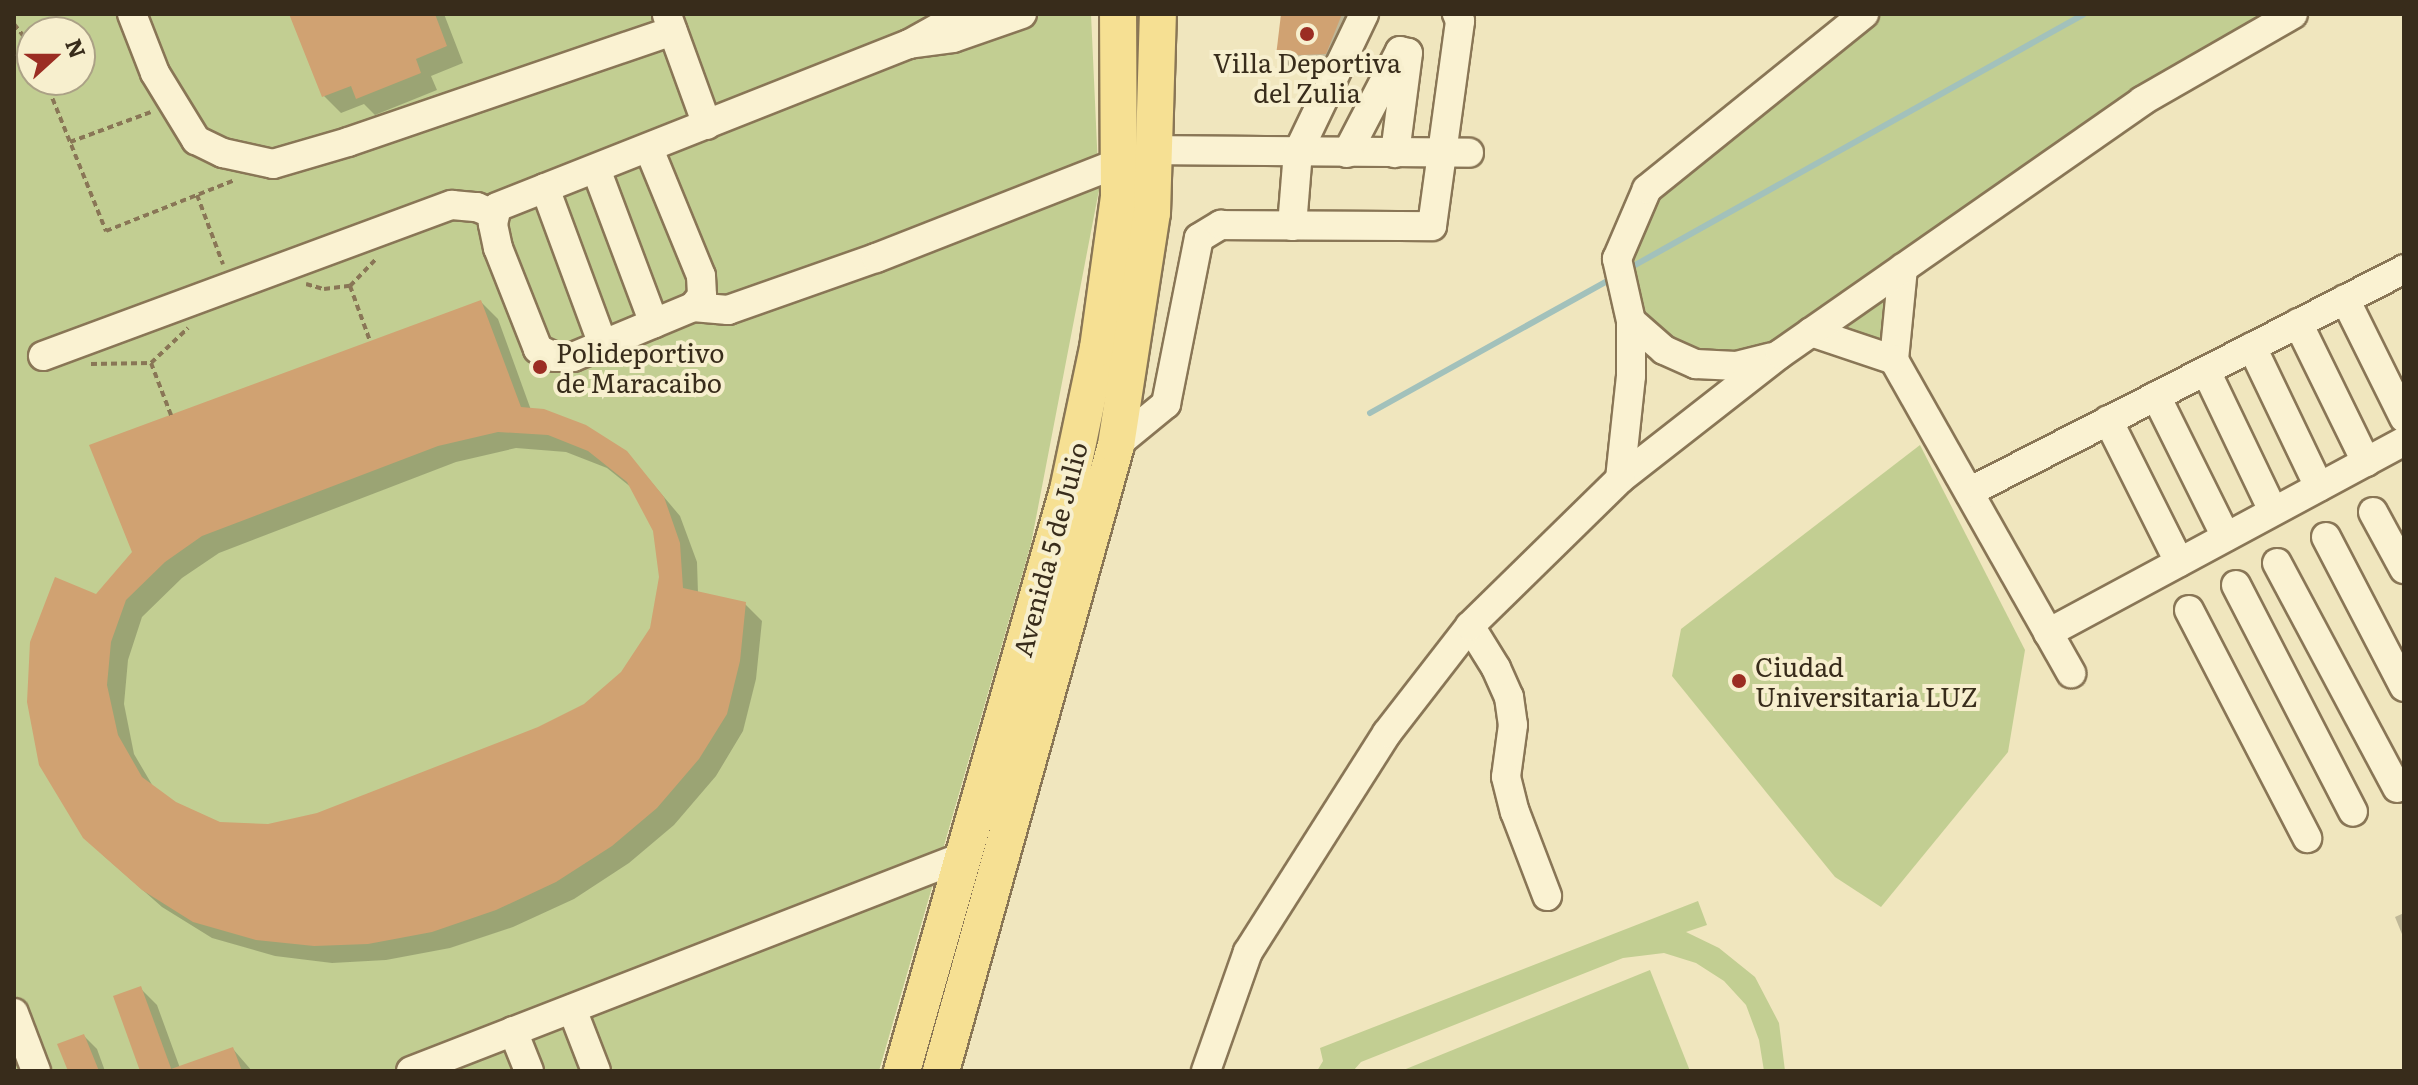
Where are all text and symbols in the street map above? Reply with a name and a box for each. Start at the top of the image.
north arrow [16,16,96,96]
marker: Villa Deportiva del Zulia [1298,25,1316,43]
text: N [58,33,96,62]
place label: Villa Deportiva del Zulia [1213,46,1401,108]
place label: Polideportivo de Maracaibo [556,336,724,398]
marker: Polideportivo de Maracaibo [531,358,549,376]
street label: Avenida 5 de Julio [1005,438,1093,660]
place label: Ciudad Universitaria LUZ [1755,650,1978,712]
marker: Ciudad Universitaria LUZ [1730,672,1748,690]

